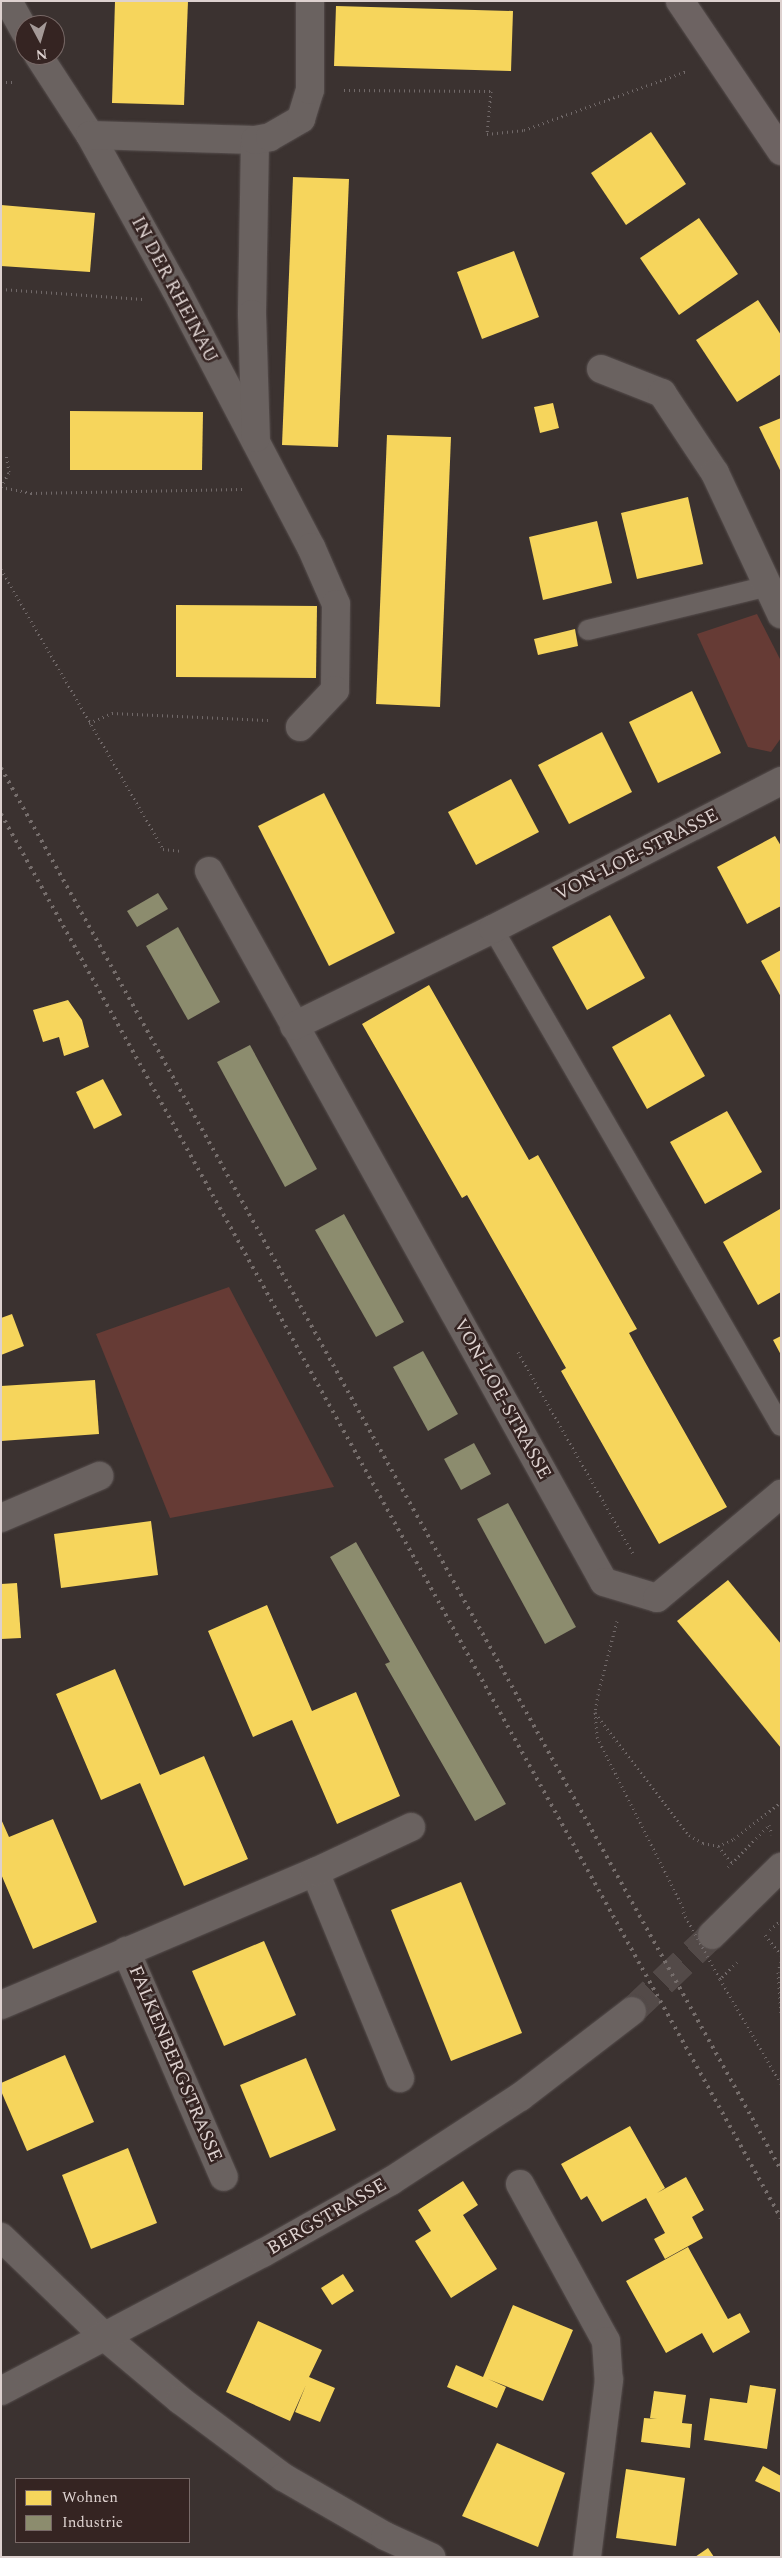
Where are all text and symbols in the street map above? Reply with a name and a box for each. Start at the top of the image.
north arrow [15,15,65,65]
text: N [35,43,48,65]
street label: IN DER RHEINAU [126,213,222,367]
street label: VON-LOE-STRASSE [552,804,722,906]
street label: VON-LOE-STRASSE [448,1315,556,1483]
street label: FALKENBERGSTRASSE [123,1962,227,2166]
street label: BERGSTRASSE [263,2174,391,2260]
legend [15,2478,190,2543]
text: Wohnen [62,2486,118,2509]
text: Industrie [62,2511,123,2534]

